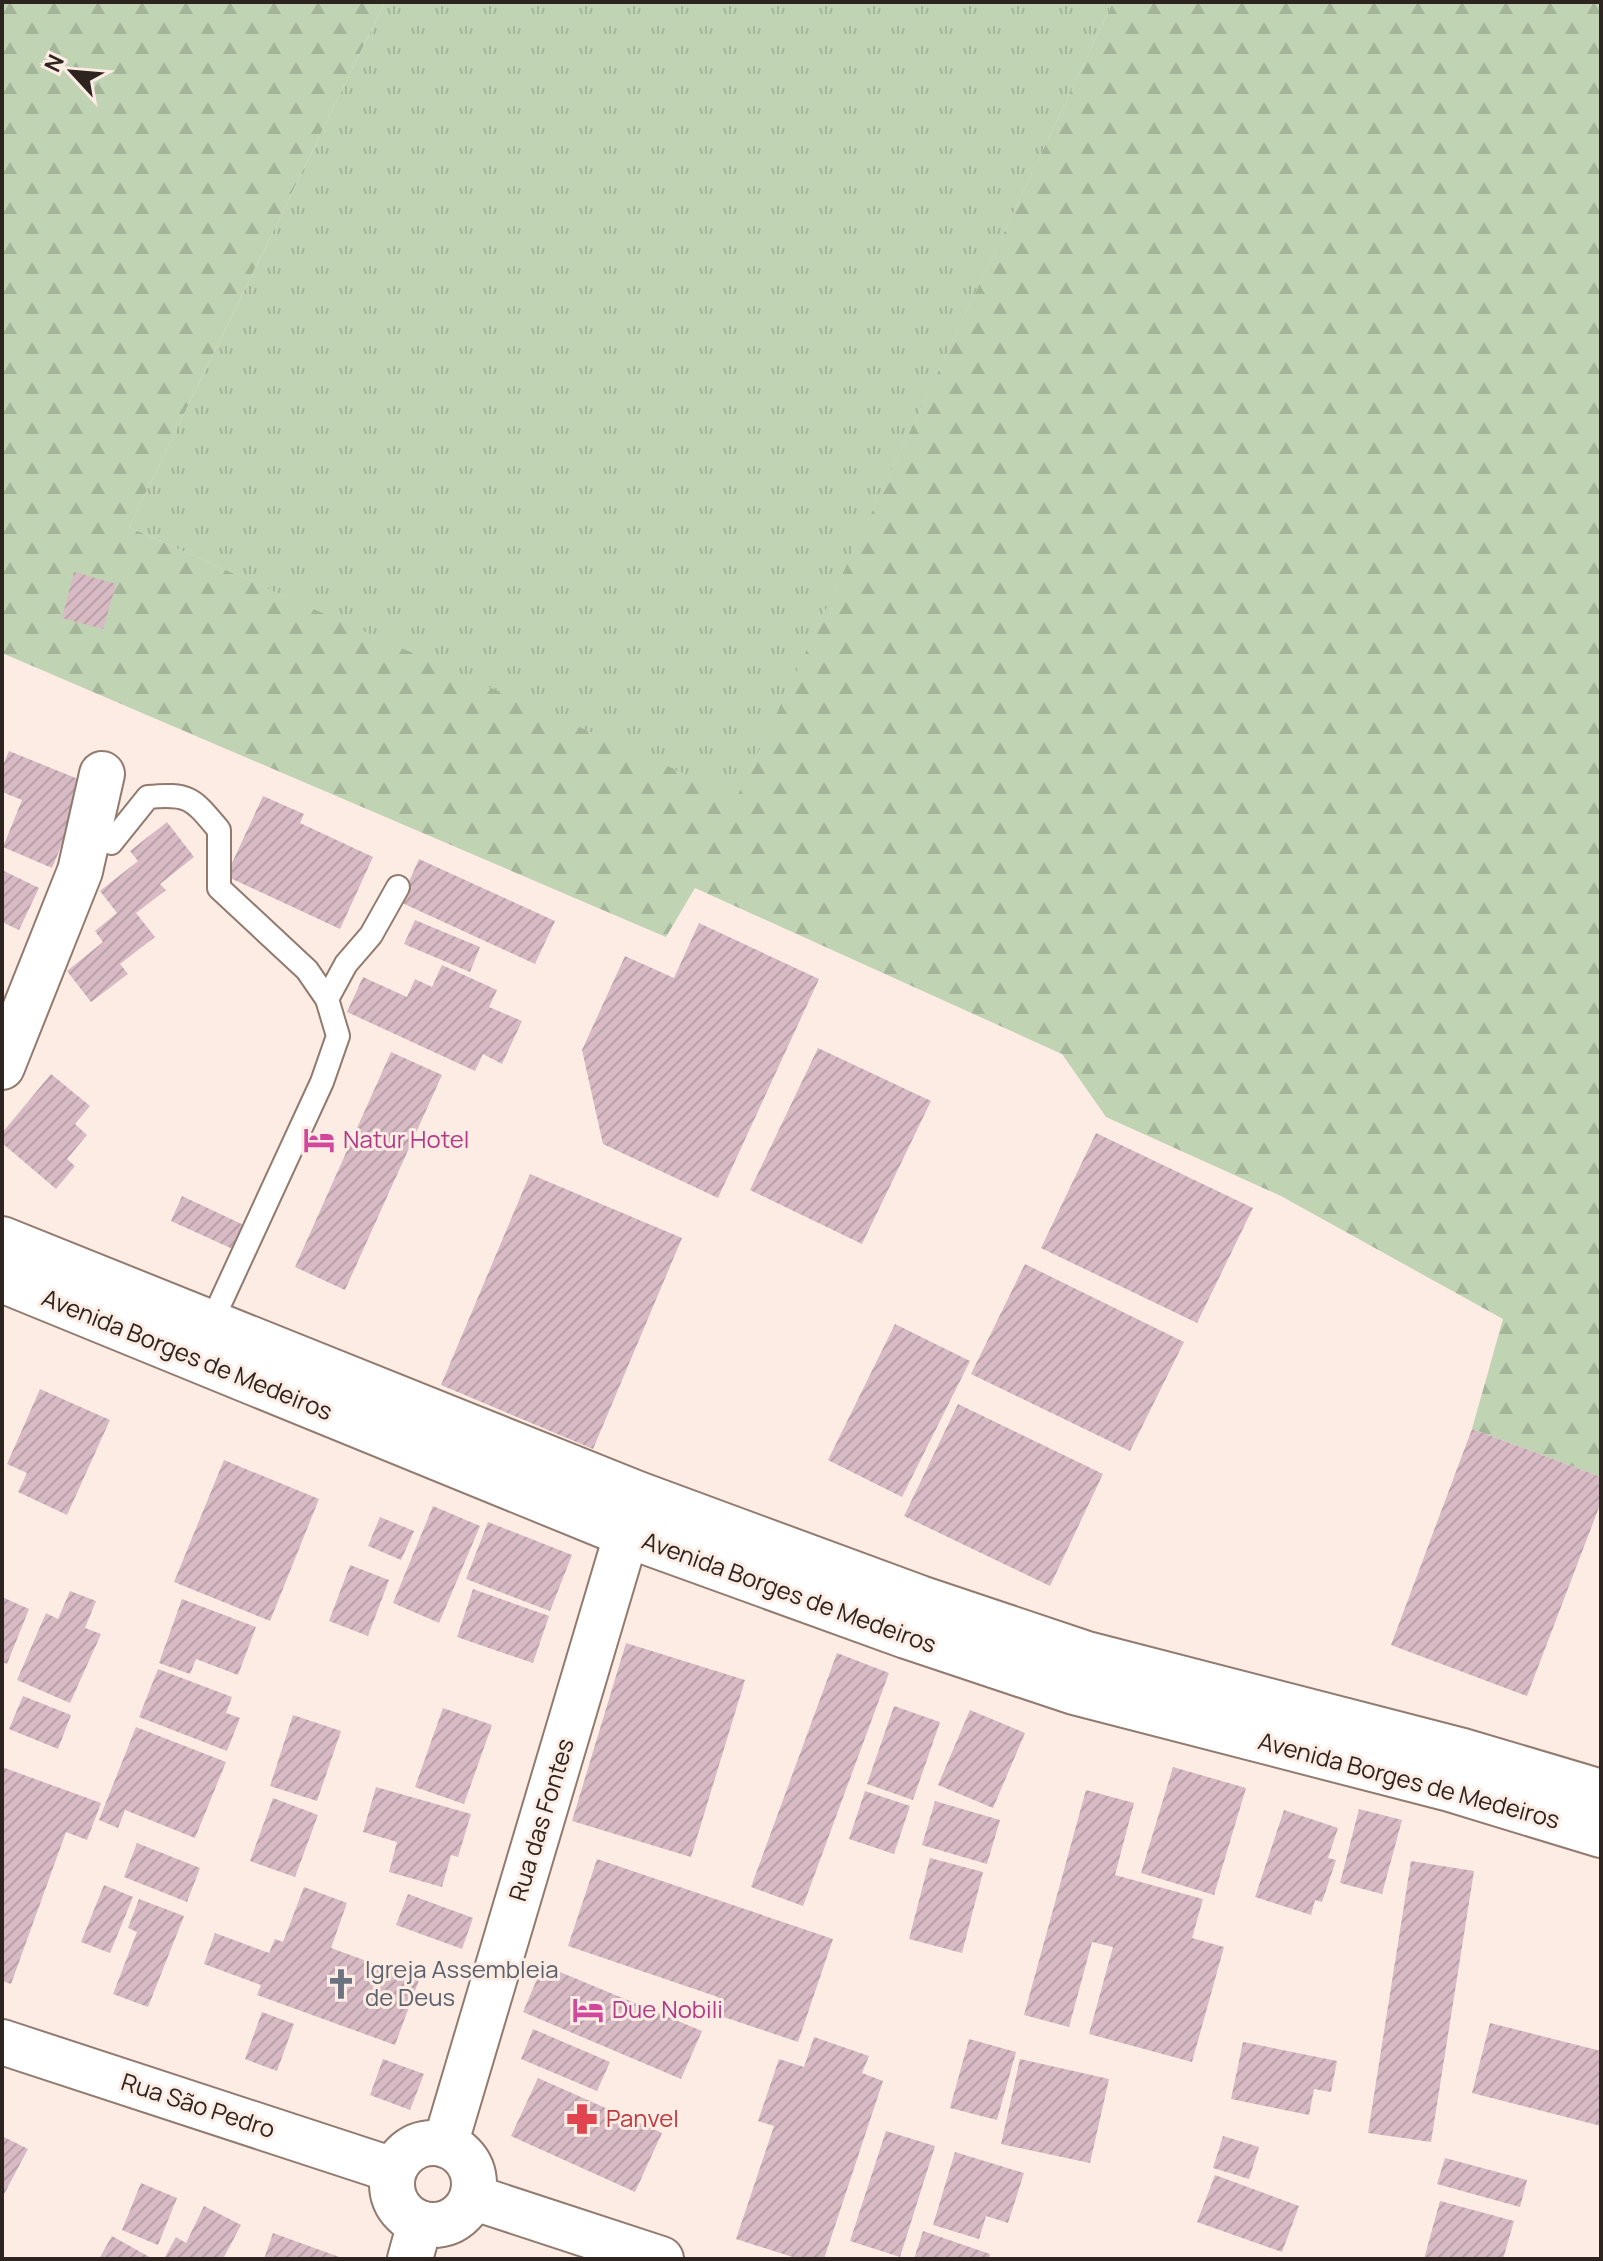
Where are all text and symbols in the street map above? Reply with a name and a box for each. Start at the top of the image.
north arrow [32,32,112,112]
text: N [37,50,71,77]
place label: Natur Hotel [343,1122,469,1155]
hotel icon: Natur Hotel [302,1123,336,1157]
street label: Avenida Borges de Medeiros [37,1280,338,1427]
street label: Avenida Borges de Medeiros [638,1523,941,1660]
street label: Avenida Borges de Medeiros [1255,1723,1564,1836]
street label: Rua das Fontes [500,1734,581,1905]
place label: Igreja Assembleia de Deus [365,1952,559,2013]
church icon: Igreja Assembleia de Deus [324,1967,358,2001]
place label: Due Nobili [612,1992,723,2025]
hotel icon: Due Nobili [571,1993,605,2027]
street label: Rua São Pedro [117,2064,280,2145]
place label: Panvel [606,2101,679,2134]
pharmacy icon: Panvel [565,2102,599,2136]

